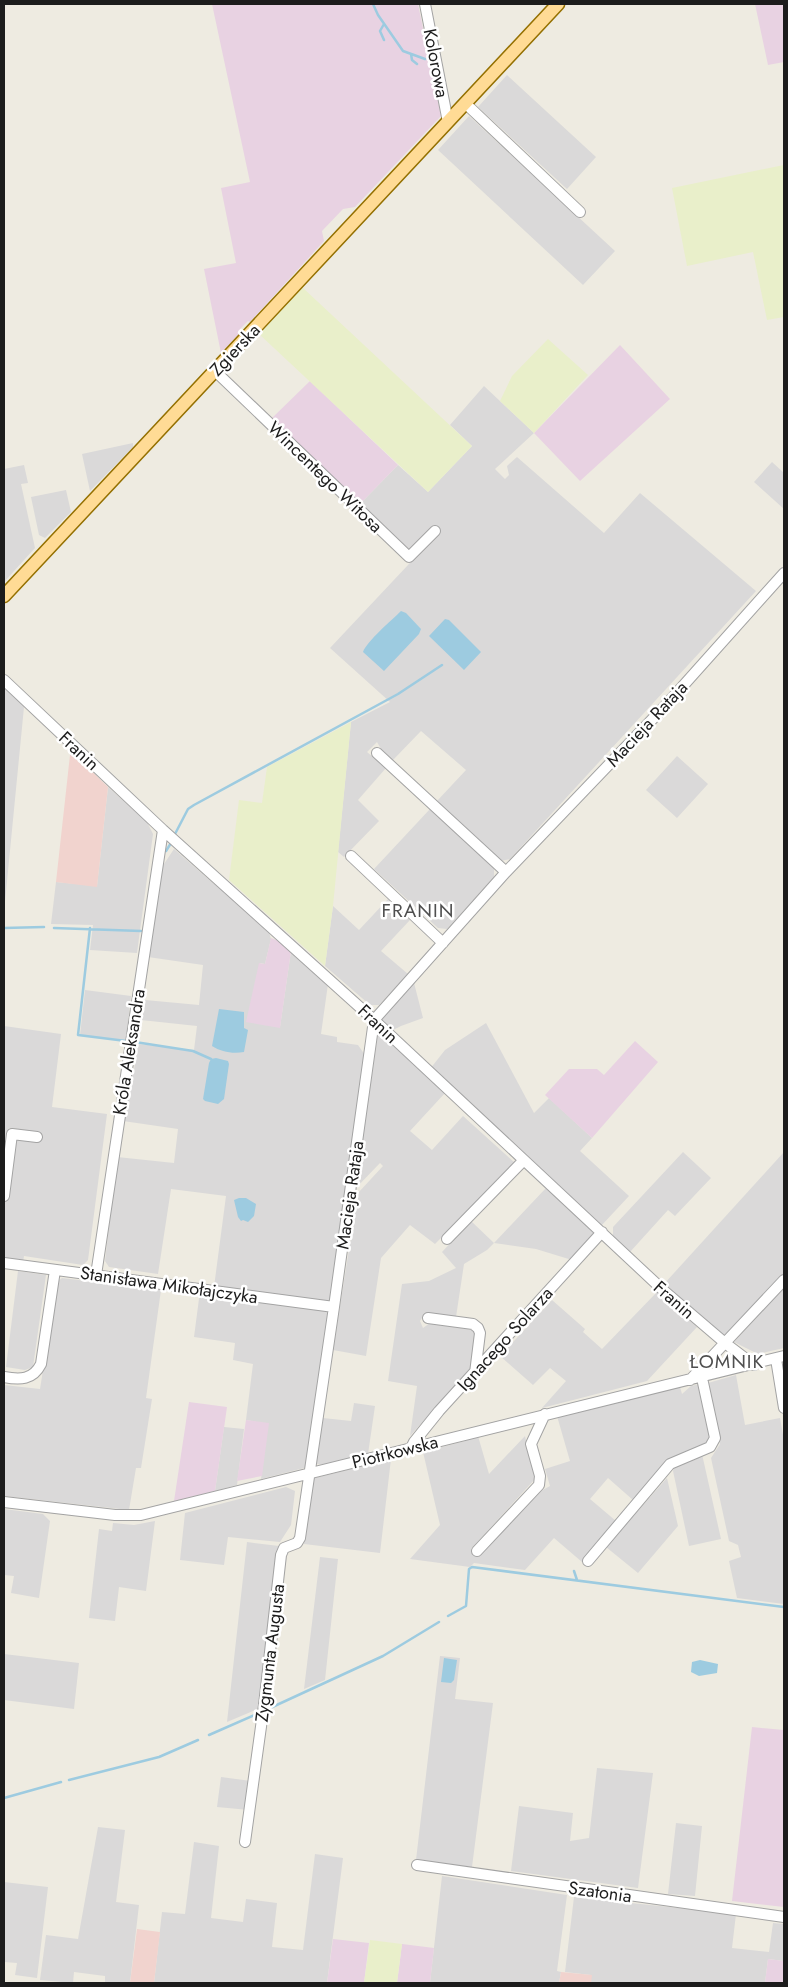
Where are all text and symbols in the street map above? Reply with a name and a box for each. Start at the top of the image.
street label: Kolorowa [417,26,455,100]
street label: Zgierska [204,318,266,382]
street label: Wincentego Witosa [262,415,388,539]
street label: Macieja Rataja [600,675,694,773]
street label: Franin [53,725,105,777]
district label: FRANIN [382,897,454,924]
street label: Króla Aleksandra [106,987,152,1117]
street label: Franin [352,998,404,1050]
street label: Macieja Rataja [330,1139,370,1251]
street label: Stanisława Mikołajczyka [79,1260,259,1310]
street label: Franin [648,1275,700,1325]
street label: Ignacego Solarza [451,1281,559,1397]
district label: ŁOMNIK [689,1348,764,1375]
street label: Piotrkowska [349,1429,441,1475]
street label: Zygmunta Augusta [249,1582,291,1724]
street label: Szatonia [567,1875,633,1909]

